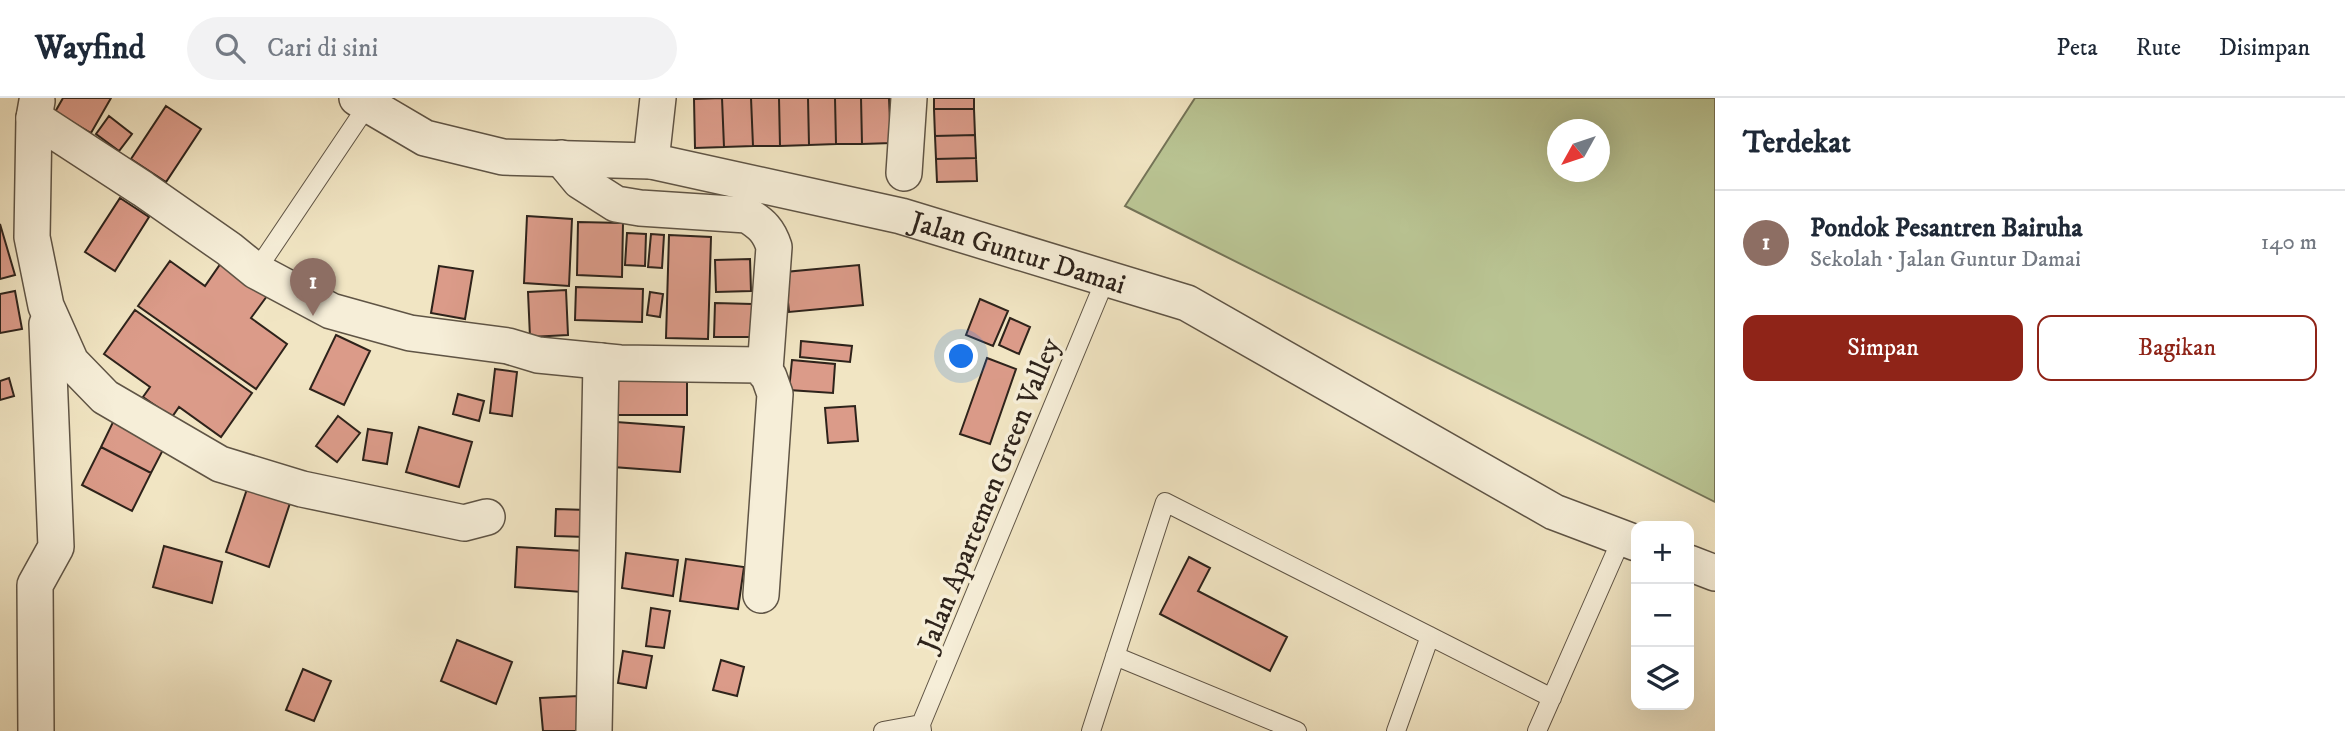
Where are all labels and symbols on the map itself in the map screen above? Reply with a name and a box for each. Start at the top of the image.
north arrow [1547,119,1610,182]
street label: Jalan Guntur Damai [903,203,1130,302]
pin: 1 [290,258,336,316]
street label: Jalan Apartemen Green Valley [909,332,1069,659]
your location [944,339,978,373]

